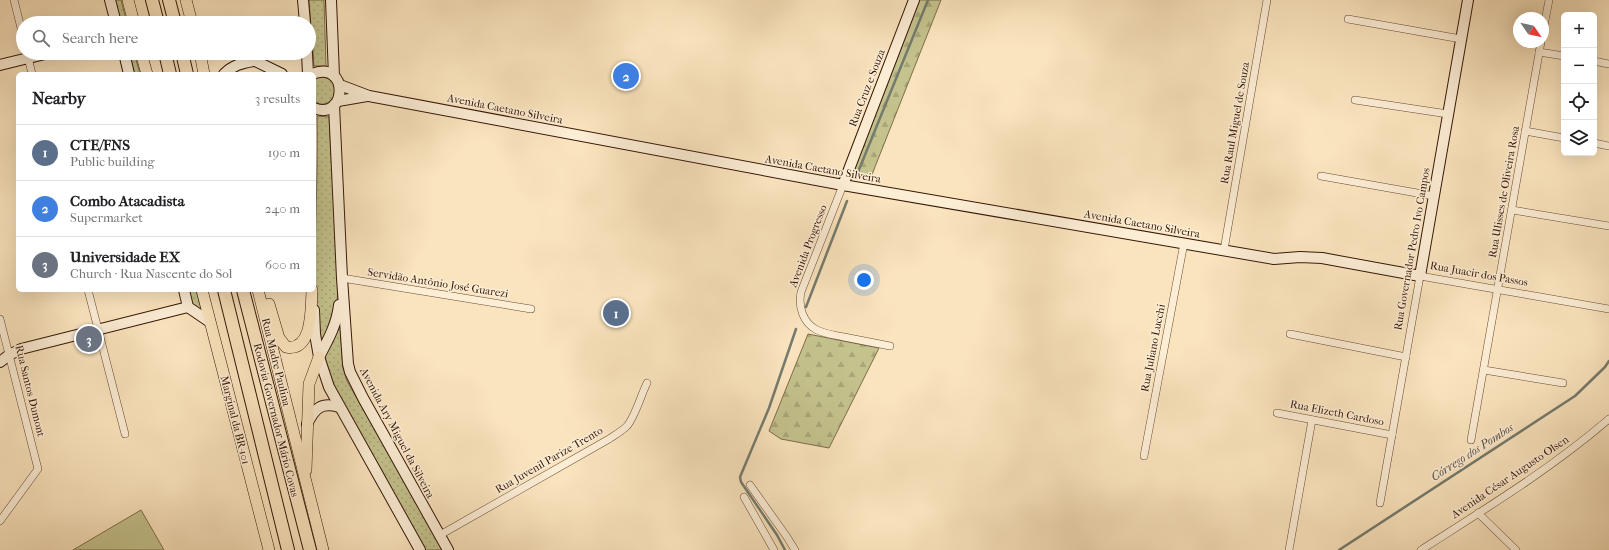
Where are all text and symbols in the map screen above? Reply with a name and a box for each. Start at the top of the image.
north arrow [1513,12,1549,48]
map controls [1561,12,1597,156]
button: + [1561,12,1597,48]
search box [16,16,316,60]
icon: search [30,27,52,49]
text: Search here [62,29,138,47]
street label: Rua Cruz e Souza [846,46,888,129]
button: − [1561,48,1597,84]
street label: Rua Raul Miguel de Souza [1218,60,1252,185]
pin: 2 [613,61,639,91]
button: locate [1561,84,1597,120]
text: Nearby [32,88,86,108]
text: 3 results [255,91,300,106]
street label: Avenida Caetano Silveira [445,91,565,127]
button: layers [1561,120,1597,156]
street label: Rua Ulisses de Oliveira Rosa [1486,124,1522,259]
text: CTE/FNS [70,136,130,154]
text: 1 [43,145,47,160]
text: 190 m [268,145,300,160]
street label: Avenida Caetano Silveira [763,152,883,186]
text: Public building [70,154,155,169]
street label: Rua Governador Pedro Ivo Campos [1391,167,1433,331]
text: Combo Atacadista [70,192,185,210]
text: 2 [42,201,48,216]
text: 240 m [265,201,300,216]
street label: Avenida Progresso [786,203,830,290]
street label: Avenida Caetano Silveira [1082,207,1202,241]
text: Supermarket [70,210,143,225]
text: Universidade EX [70,248,180,266]
text: 3 [42,257,48,272]
text: 600 m [265,257,300,272]
street label: Rua Juacir dos Passos [1429,259,1529,289]
street label: Servidão Antônio José Guarezi [367,265,510,301]
text: Church · Rua Nascente do Sol [70,266,232,281]
your location [854,270,874,290]
pin: 1 [603,298,629,328]
street label: Rua Juliano Lucchi [1138,302,1168,393]
street label: Rua Madre Paulina [259,316,293,408]
pin: 3 [76,324,102,354]
street label: Rodovia Governador Mário Covas [251,342,301,498]
street label: Rua Santos Dumont [12,344,48,438]
street label: Avenida Ary Miguel da Silveira [357,365,437,501]
street label: Marginal da BR-101 [218,374,252,466]
street label: Rua Elizeth Cardoso [1289,398,1386,429]
water label: Córrego dos Pombos [1428,420,1516,484]
street label: Rua Juvenil Parize Trento [493,424,605,496]
street label: Avenida César Augusto Olsen [1448,432,1572,522]

